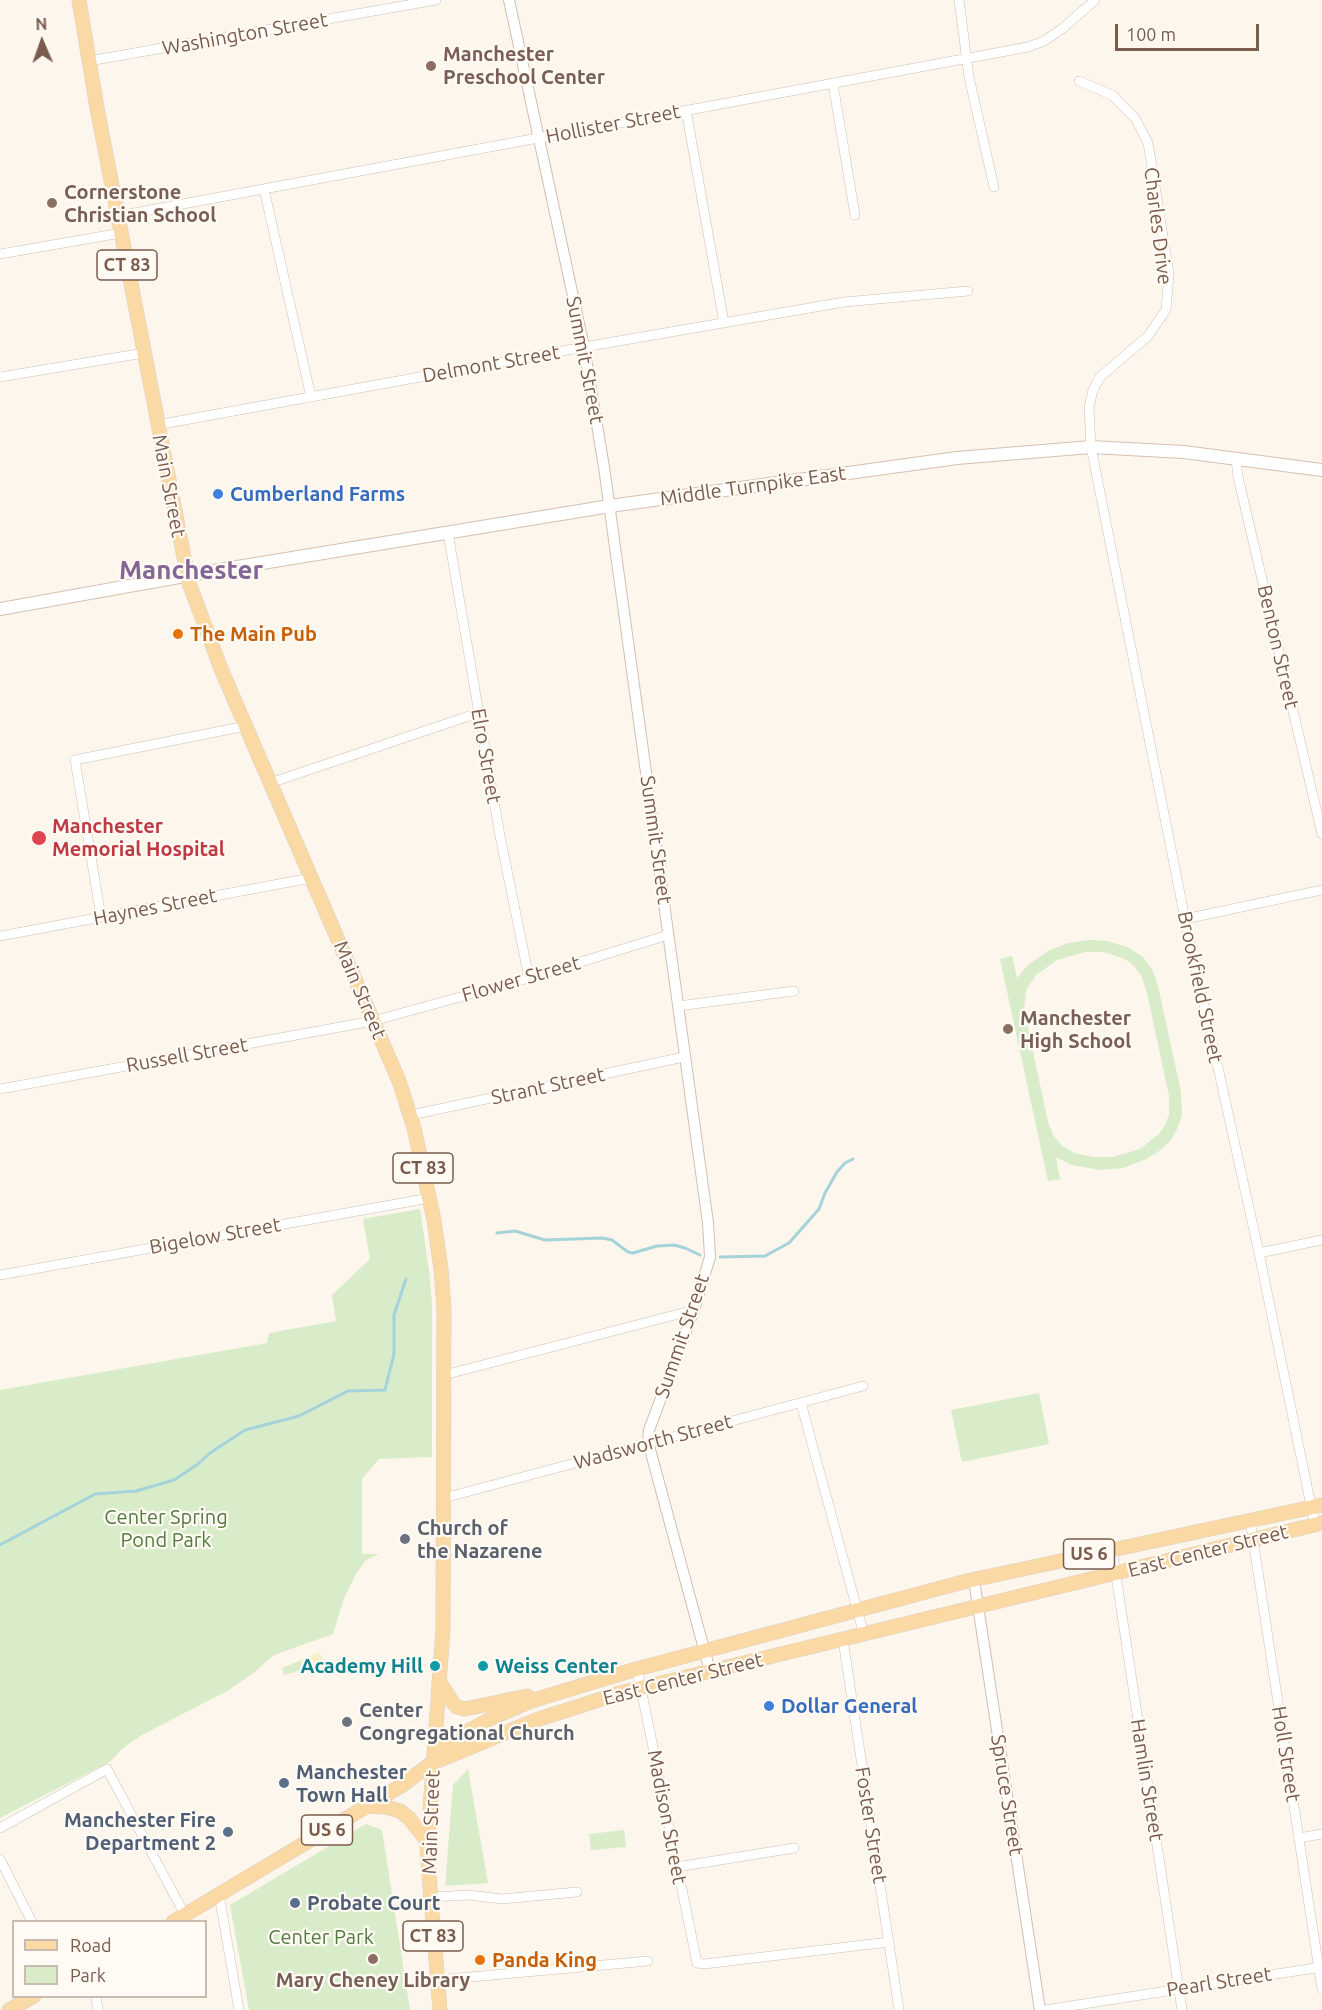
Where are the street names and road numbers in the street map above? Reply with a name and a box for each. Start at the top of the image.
street label: Washington Street [160,8,330,60]
street label: Hollister Street [544,99,682,149]
street label: Charles Drive [1139,166,1177,286]
road number: CT 83 [97,250,157,280]
street label: Summit Street [561,294,609,426]
street label: Delmont Street [420,340,562,388]
street label: Main Street [147,432,191,540]
street label: Middle Turnpike East [659,461,847,511]
street label: Benton Street [1252,583,1304,711]
street label: Elro Street [466,707,506,805]
street label: Summit Street [635,774,677,906]
street label: Haynes Street [91,883,219,931]
street label: Brookfield Street [1172,909,1228,1065]
street label: Main Street [329,937,391,1043]
street label: Flower Street [459,951,583,1007]
street label: Russell Street [124,1032,250,1078]
street label: Strant Street [489,1062,607,1110]
road number: CT 83 [393,1153,453,1183]
street label: Bigelow Street [147,1213,283,1259]
street label: Summit Street [650,1271,714,1401]
street label: Wadsworth Street [571,1409,735,1475]
street label: East Center Street [1125,1519,1291,1583]
road number: US 6 [1064,1539,1114,1569]
street label: East Center Street [600,1647,766,1711]
street label: Holl Street [1267,1704,1305,1804]
street label: Hamlin Street [1125,1717,1169,1843]
street label: Spruce Street [986,1733,1028,1857]
street label: Madison Street [642,1748,692,1886]
street label: Foster Street [850,1765,892,1885]
street label: Main Street [417,1769,445,1875]
road number: US 6 [302,1815,352,1845]
road number: CT 83 [403,1921,463,1951]
street label: Pearl Street [1165,1962,1273,2002]

